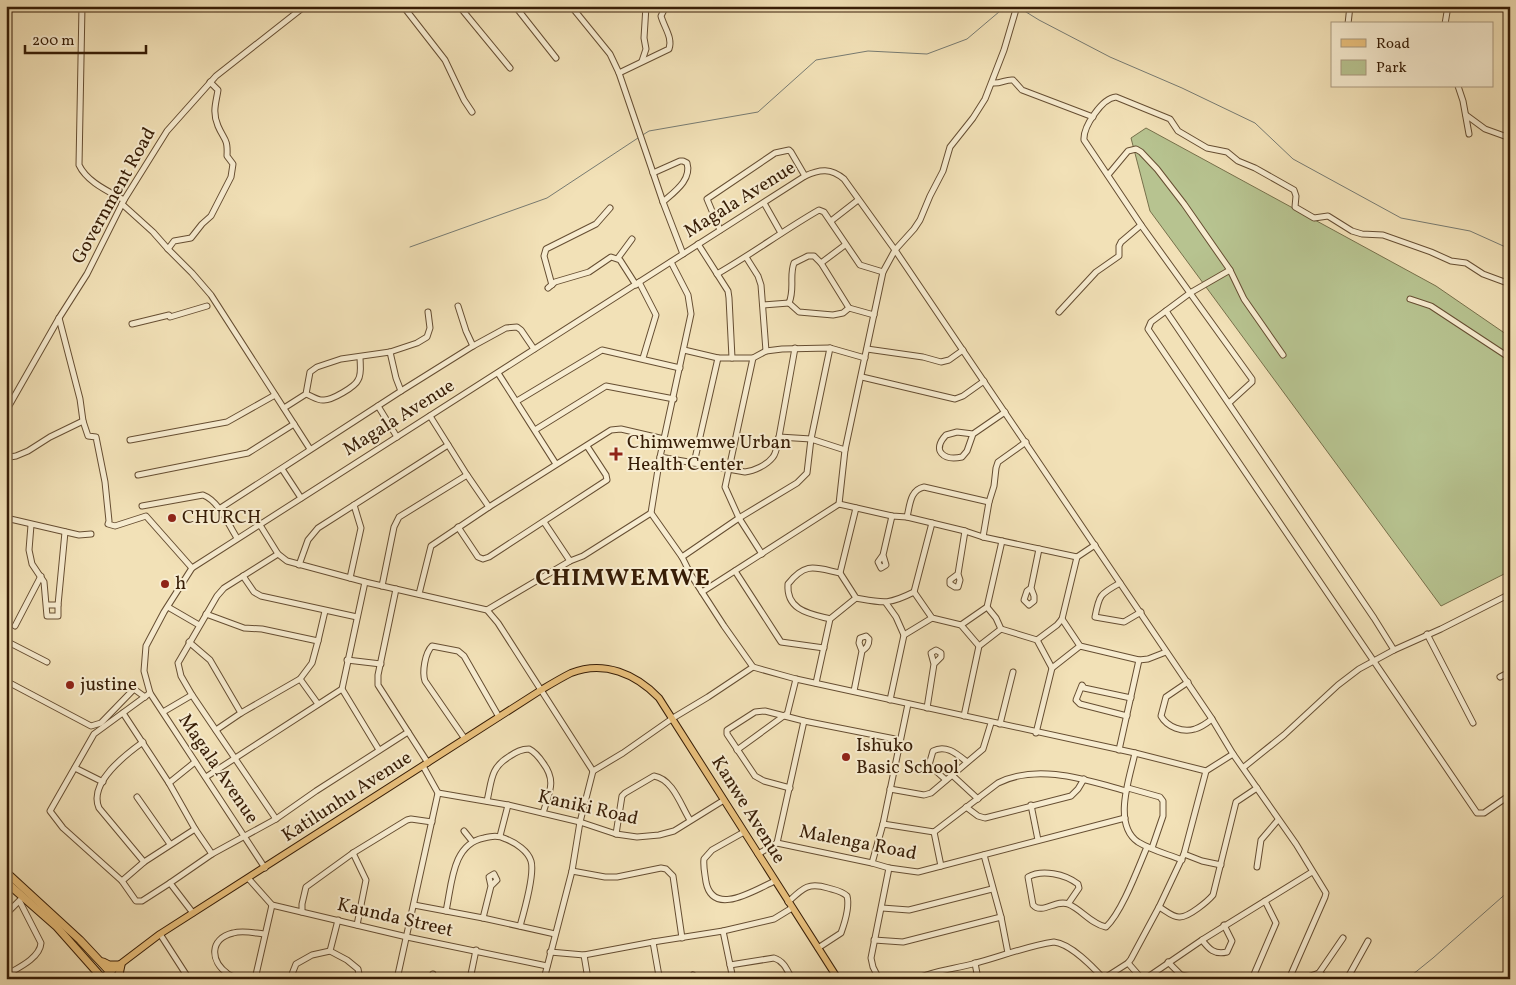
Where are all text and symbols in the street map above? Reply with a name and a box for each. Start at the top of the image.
scale bar [25,22,146,54]
legend [1331,22,1494,88]
text: 200 m [32,31,75,52]
text: Road [1376,34,1410,55]
text: Park [1376,58,1407,79]
street label: Government Road [66,123,162,269]
street label: Magala Avenue [679,155,801,245]
street label: Magala Avenue [338,373,460,463]
place label: Chimwemwe Urban Health Center [627,430,791,478]
marker: Chimwemwe Urban Health Center [609,447,623,461]
place label: CHURCH [182,505,261,531]
marker: CHURCH [166,512,178,524]
district label: CHIMWEMWE [535,562,711,596]
place label: h [175,571,186,597]
marker: h [159,578,171,590]
place label: justine [80,672,137,698]
marker: justine [64,679,76,691]
street label: Magala Avenue [172,709,264,829]
place label: Ishuko Basic School [856,733,959,781]
street label: Katilunhu Avenue [277,745,417,849]
street label: Kanwe Avenue [705,751,791,869]
marker: Ishuko Basic School [840,751,852,763]
street label: Kaniki Road [535,784,641,832]
street label: Malenga Road [797,819,919,867]
street label: Kaunda Street [334,892,456,944]

